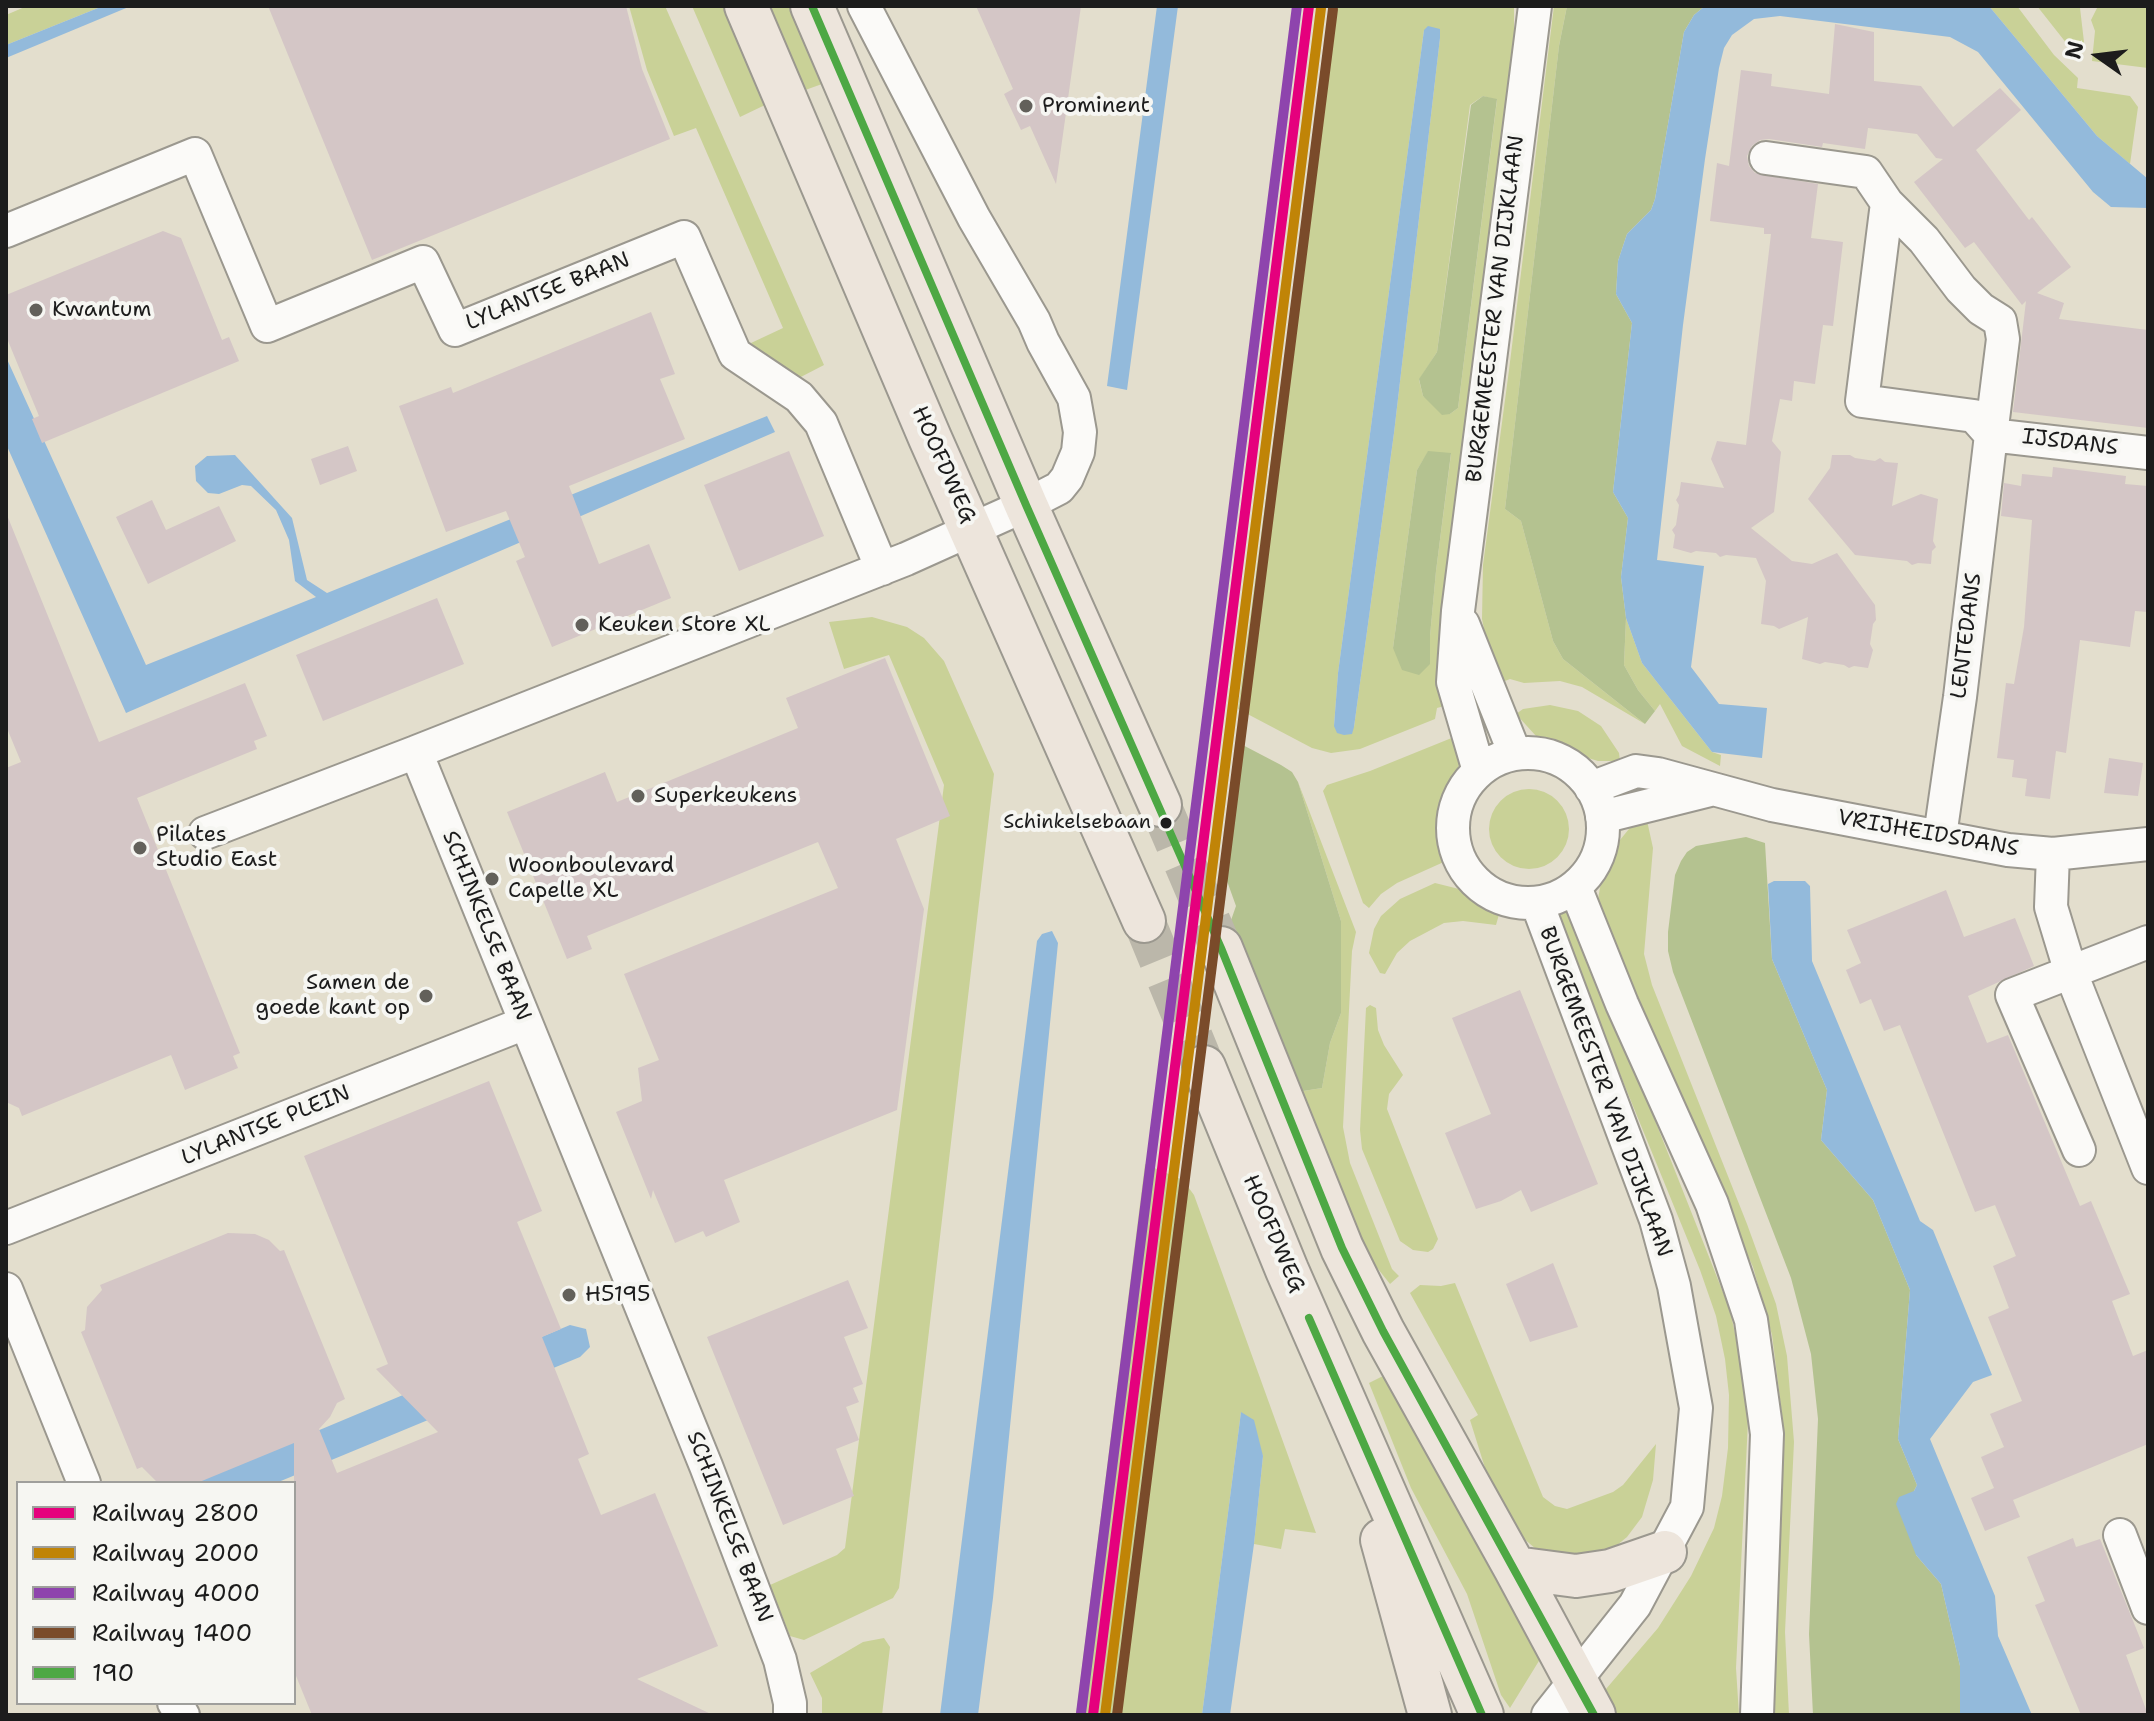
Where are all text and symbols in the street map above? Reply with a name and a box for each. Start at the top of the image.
north arrow [2058,16,2138,96]
text: N [2058,38,2090,62]
place label: Prominent [1042,93,1150,119]
marker: Prominent [1017,97,1035,115]
street label: BURGEMEESTER VAN DIJKLAAN [1462,134,1530,484]
street label: LYLANTSE BAAN [462,247,634,337]
place label: Kwantum [52,297,151,323]
marker: Kwantum [27,301,45,319]
street label: HOOFDWEG [905,402,981,528]
street label: IJSDANS [2021,424,2119,462]
street label: LENTEDANS [1946,572,1988,700]
place label: Keuken Store XL [598,612,771,638]
marker: Keuken Store XL [573,616,591,634]
place label: Superkeukens [654,783,797,809]
marker: Superkeukens [629,787,647,805]
street label: VRIJHEIDSDANS [1835,805,2021,863]
place label: Schinkelsebaan [1003,811,1151,835]
marker: Schinkelsebaan [1158,815,1174,831]
place label: Pilates Studio East [156,822,277,874]
street label: SCHINKELSE BAAN [436,827,536,1025]
marker: Pilates Studio East [131,839,149,857]
place label: Woonboulevard Capelle XL [508,853,674,904]
marker: Woonboulevard Capelle XL [483,870,501,888]
street label: BURGEMEESTER VAN DIJKLAAN [1533,923,1677,1261]
place label: Samen de goede kant op [256,970,410,1022]
marker: Samen de goede kant op [417,987,435,1005]
street label: LYLANTSE PLEIN [178,1080,354,1172]
street label: HOOFDWEG [1236,1171,1310,1297]
place label: H5195 [585,1282,651,1308]
marker: H5195 [560,1286,578,1304]
street label: SCHINKELSE BAAN [680,1428,778,1626]
legend [16,1481,296,1705]
text: Railway 2800 [92,1497,259,1529]
text: Railway 2000 [92,1537,259,1569]
text: Railway 4000 [92,1577,260,1609]
text: Railway 1400 [92,1617,252,1649]
text: 190 [92,1657,134,1689]

